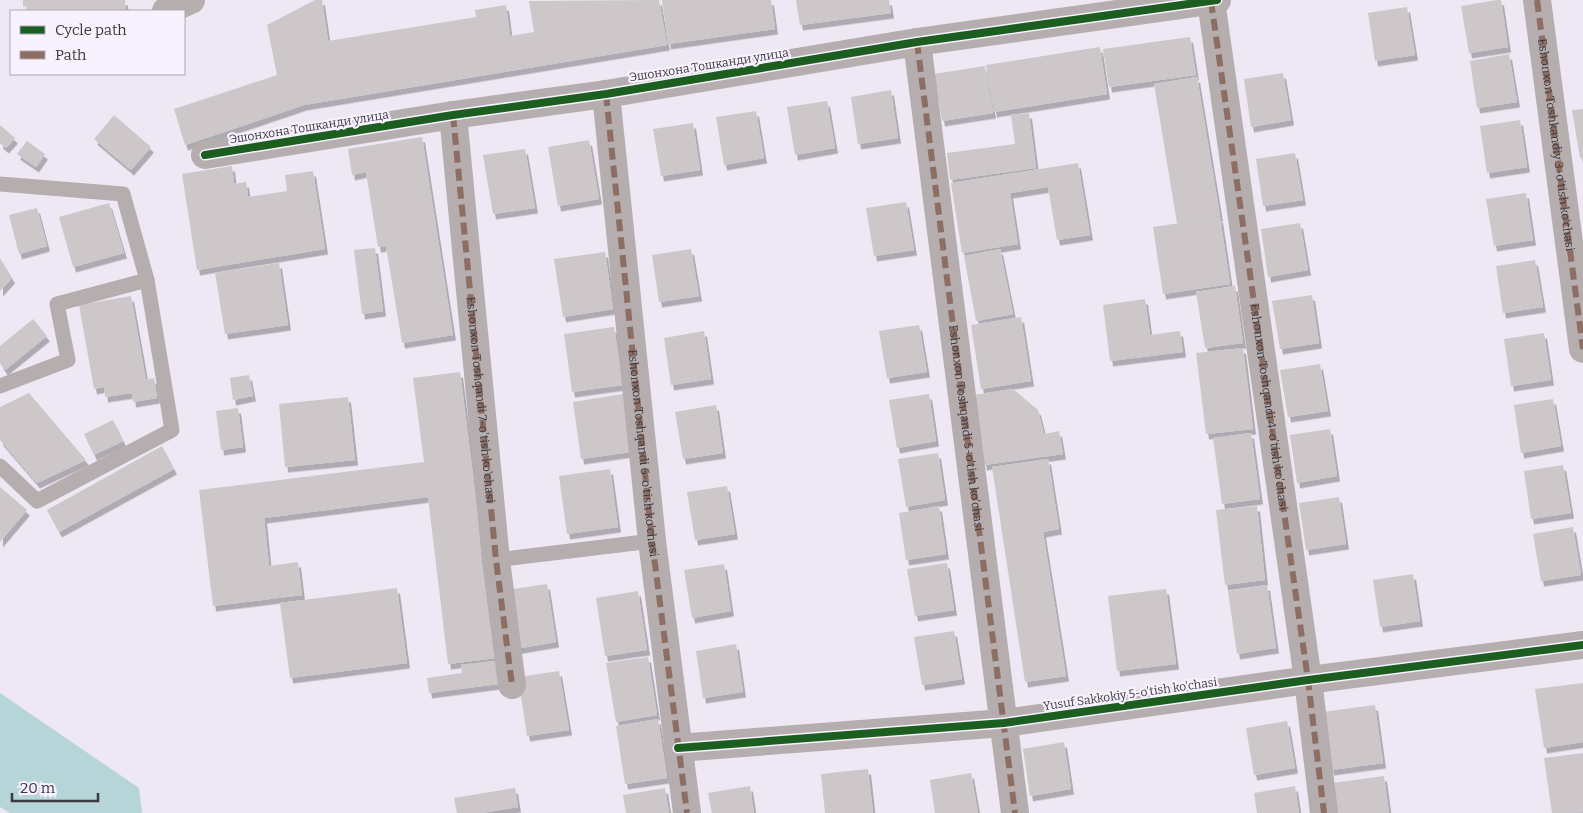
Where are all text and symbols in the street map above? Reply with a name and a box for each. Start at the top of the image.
legend [10,10,185,75]
text: Cycle path [55,21,127,39]
street label: Eshonxon Toshkandiy 3-o'tish ko'chasi [1535,38,1577,252]
street label: Эшонхона Тошканди улица [628,45,790,85]
text: Path [55,46,87,64]
street label: Эшонхона Тошканди улица [228,107,390,147]
street label: Eshonxon Toshqandi 7-o'tish ko'chasi [464,296,497,504]
street label: Eshonxon Toshqandi 4-o'tish ko'chasi [1247,303,1291,512]
street label: Eshonxon Toshqandi 5-o'tish ko'chasi [946,324,986,532]
street label: Eshonxon Toshqandi 6-o'tish ko'chasi [625,349,661,558]
street label: Yusuf Sakkokiy 5-o'tish ko'chasi [1042,675,1218,713]
scale bar [12,770,99,802]
text: 20 m [20,779,56,797]

